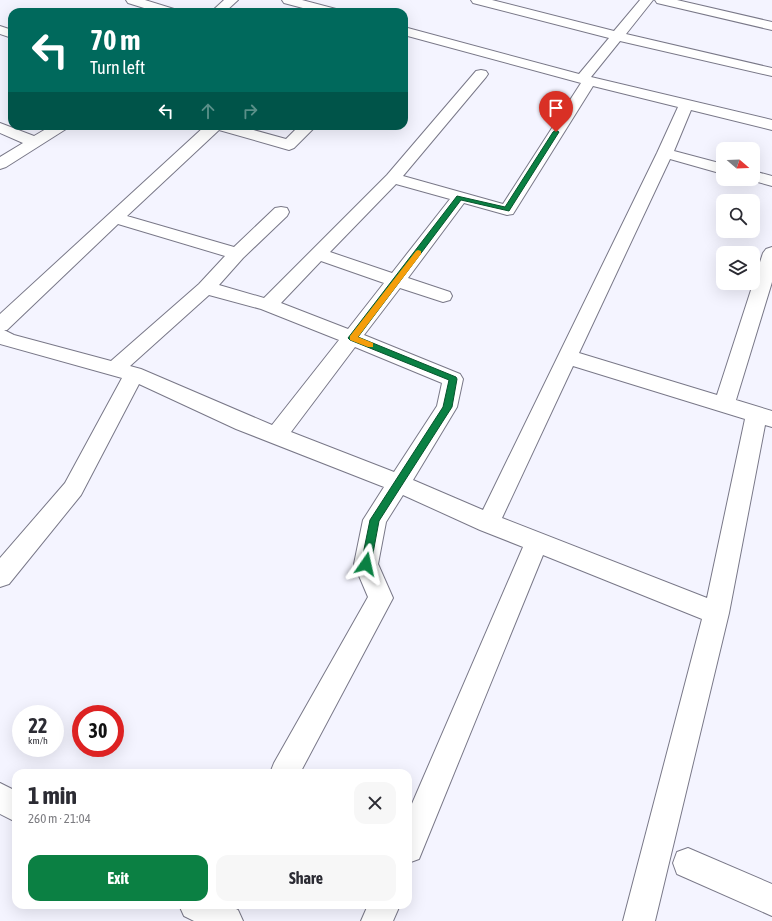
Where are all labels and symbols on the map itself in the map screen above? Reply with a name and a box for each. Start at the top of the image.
pin [539,91,573,132]
north arrow [716,142,760,186]
position arrow [345,543,387,585]
speed limit sign: 30 [72,705,124,757]

